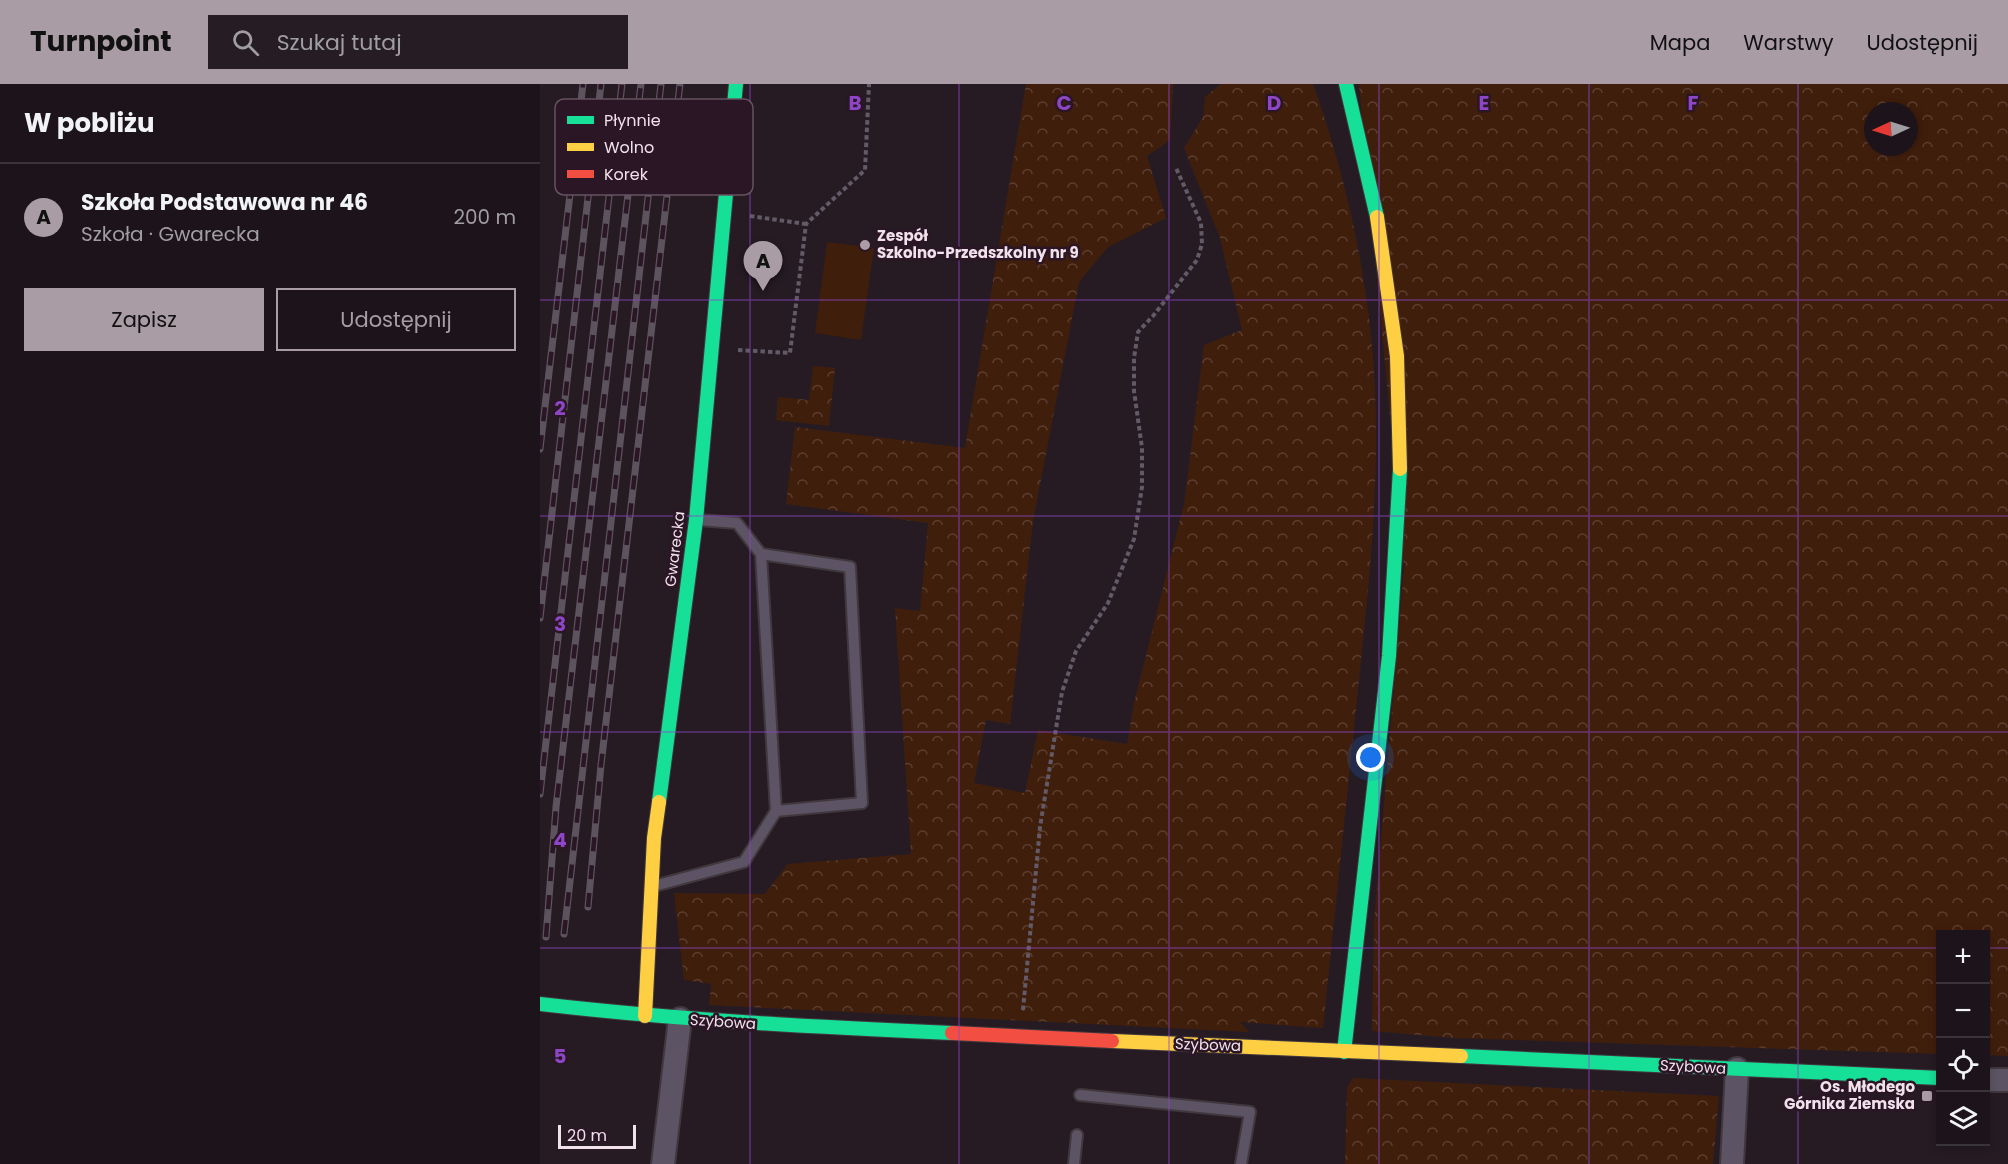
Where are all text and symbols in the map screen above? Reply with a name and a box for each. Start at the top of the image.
search box [208,15,628,69]
text: Turnpoint [30,22,172,61]
icon: search [229,26,262,59]
text: Szukaj tutaj [277,27,402,58]
text: Mapa [1650,28,1710,57]
text: Warstwy [1743,28,1834,57]
text: Udostępnij [1867,28,1978,57]
text: B [848,89,862,117]
text: C [1056,89,1072,117]
text: D [1267,89,1281,117]
text: E [1479,89,1489,117]
text: F [1688,89,1699,117]
legend [555,99,753,195]
north arrow [1864,102,1918,156]
text: W pobliżu [24,105,155,141]
text: Płynnie [604,109,661,132]
text: Wolno [604,136,654,159]
text: Korek [604,163,649,186]
text: Szkoła Podstawowa nr 46 [81,187,368,218]
text: A [36,203,51,231]
text: 200 m [453,203,516,231]
text: Szkoła · Gwarecka [81,220,260,248]
place label: Zespół Szkolno-Przedszkolny nr 9 [877,225,1079,263]
marker: Zespół Szkolno-Przedszkolny nr 9 [858,238,872,252]
pin: A [744,242,782,291]
button: Zapisz [24,288,264,351]
button: Udostępnij [276,288,516,351]
text: 2 [554,394,566,422]
street label: Gwarecka [659,510,690,588]
text: 3 [554,610,566,638]
your location [1356,743,1385,772]
text: 4 [553,826,567,854]
map controls [1936,930,1990,1146]
button: + [1936,930,1990,984]
button: − [1936,984,1990,1038]
street label: Szybowa [689,1009,757,1034]
street label: Szybowa [1175,1033,1241,1056]
button: locate [1936,1038,1990,1092]
text: 5 [554,1042,567,1070]
street label: Szybowa [1659,1054,1727,1079]
place label: Os. Młodego Górnika Ziemska [1784,1076,1915,1114]
marker: Os. Młodego Górnika Ziemska [1920,1089,1934,1103]
button: layers [1936,1092,1990,1146]
scale bar [558,1122,636,1150]
text: 20 m [567,1124,607,1147]

